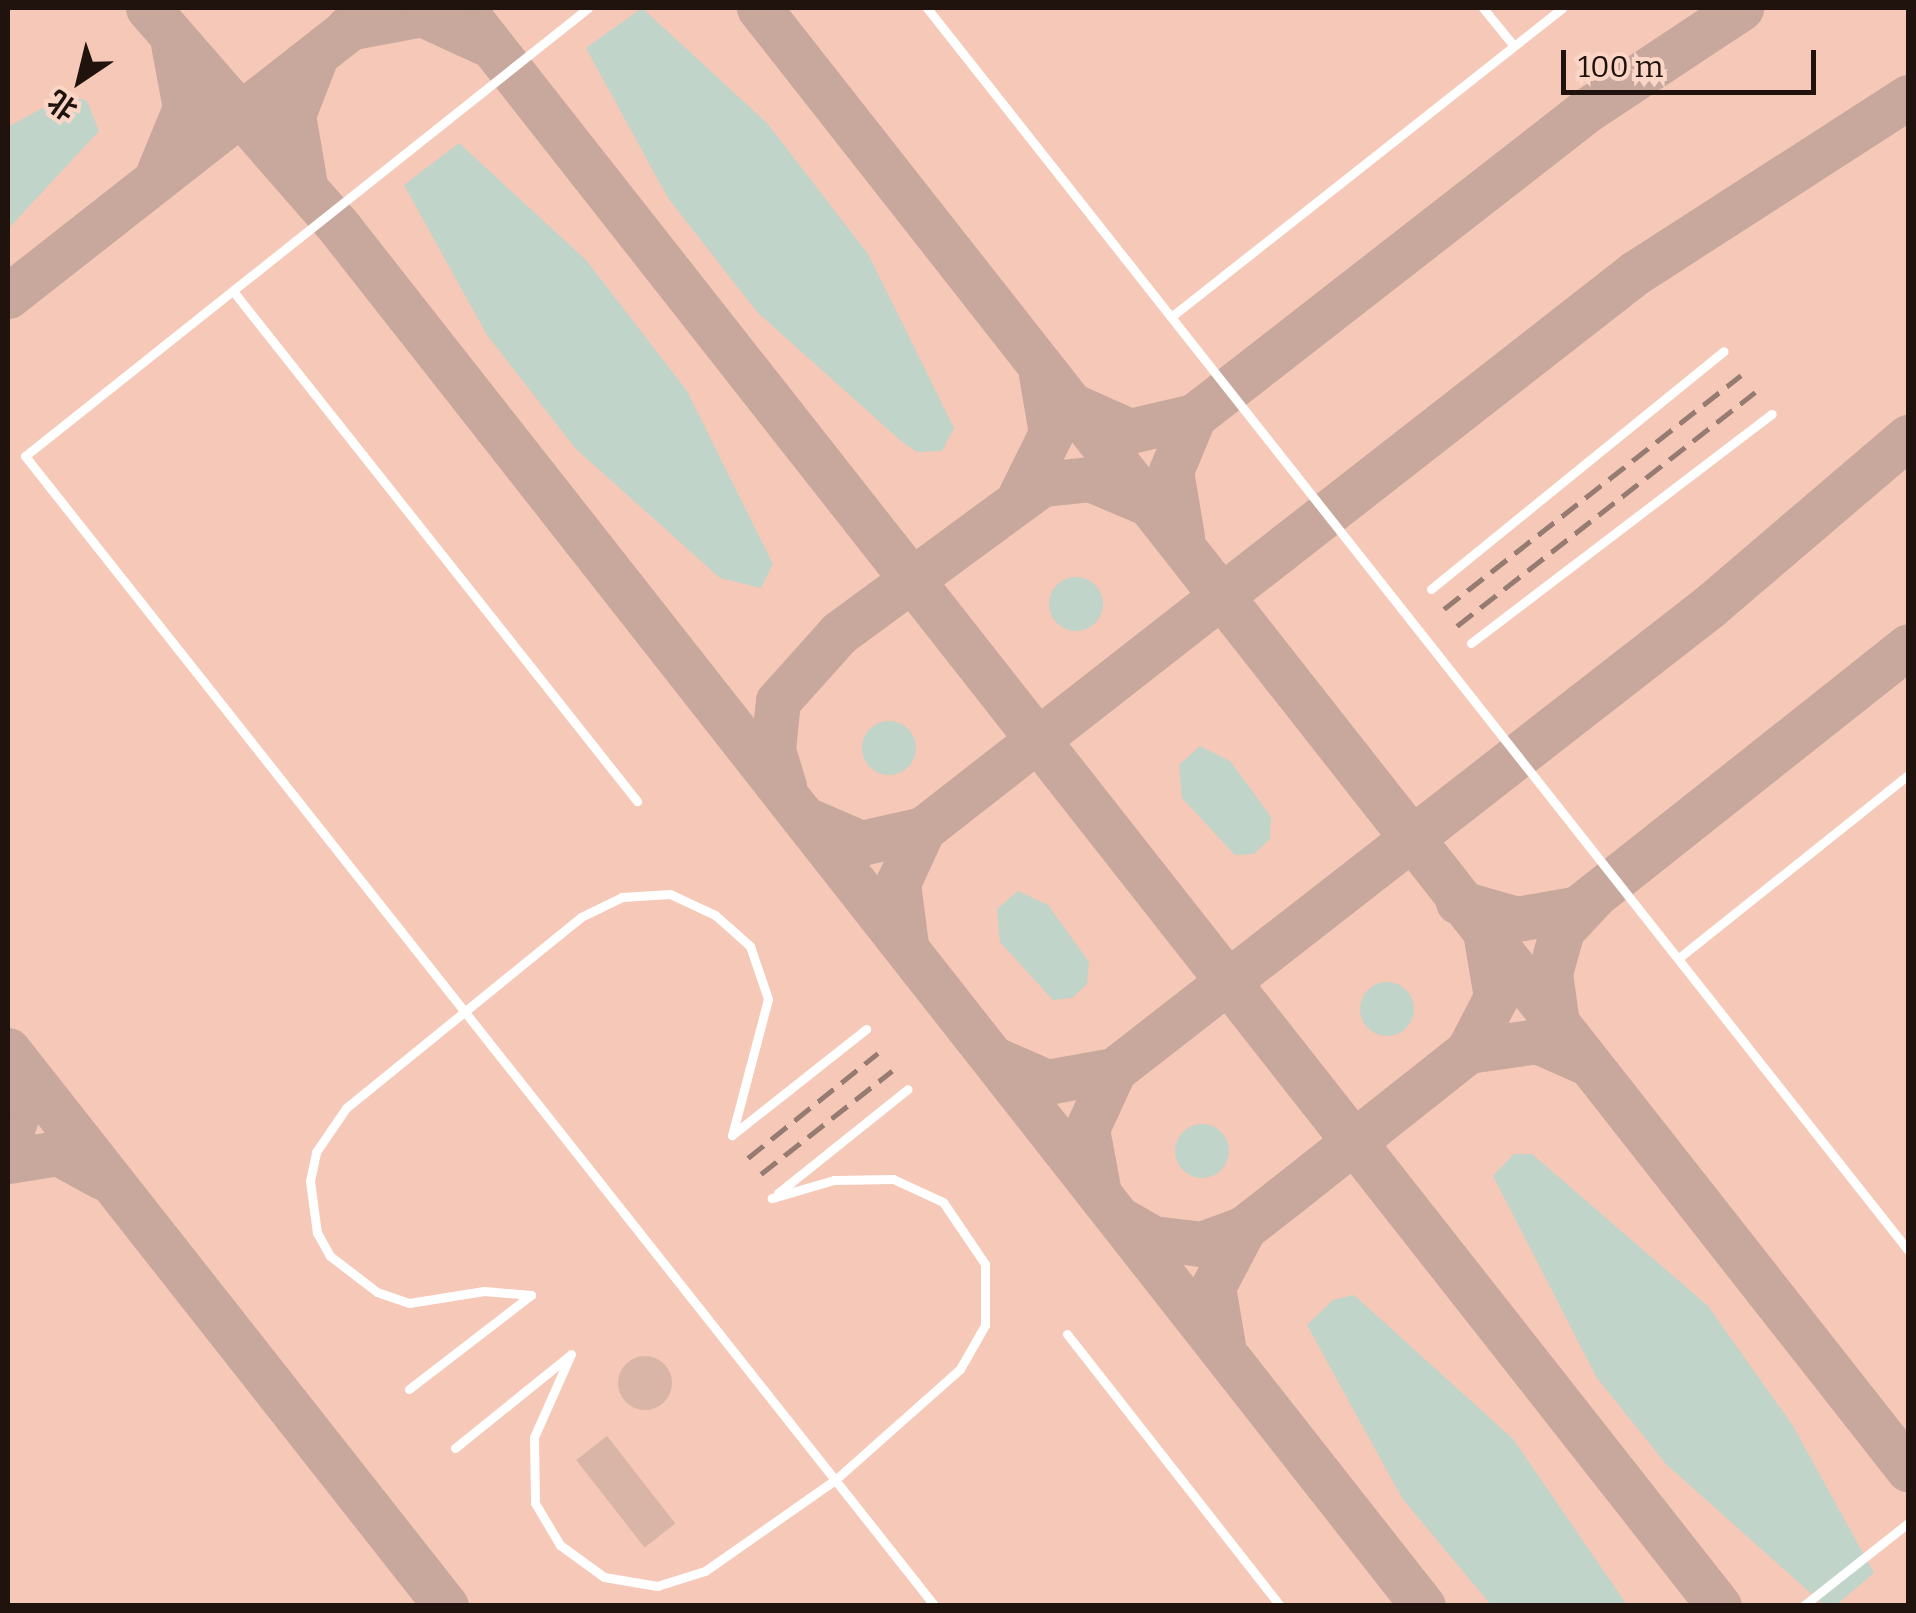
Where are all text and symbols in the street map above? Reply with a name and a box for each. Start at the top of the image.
north arrow [30,30,130,130]
scale bar [1566,30,1821,92]
text: 100 m [1578,49,1663,85]
text: 北 [42,83,83,127]

